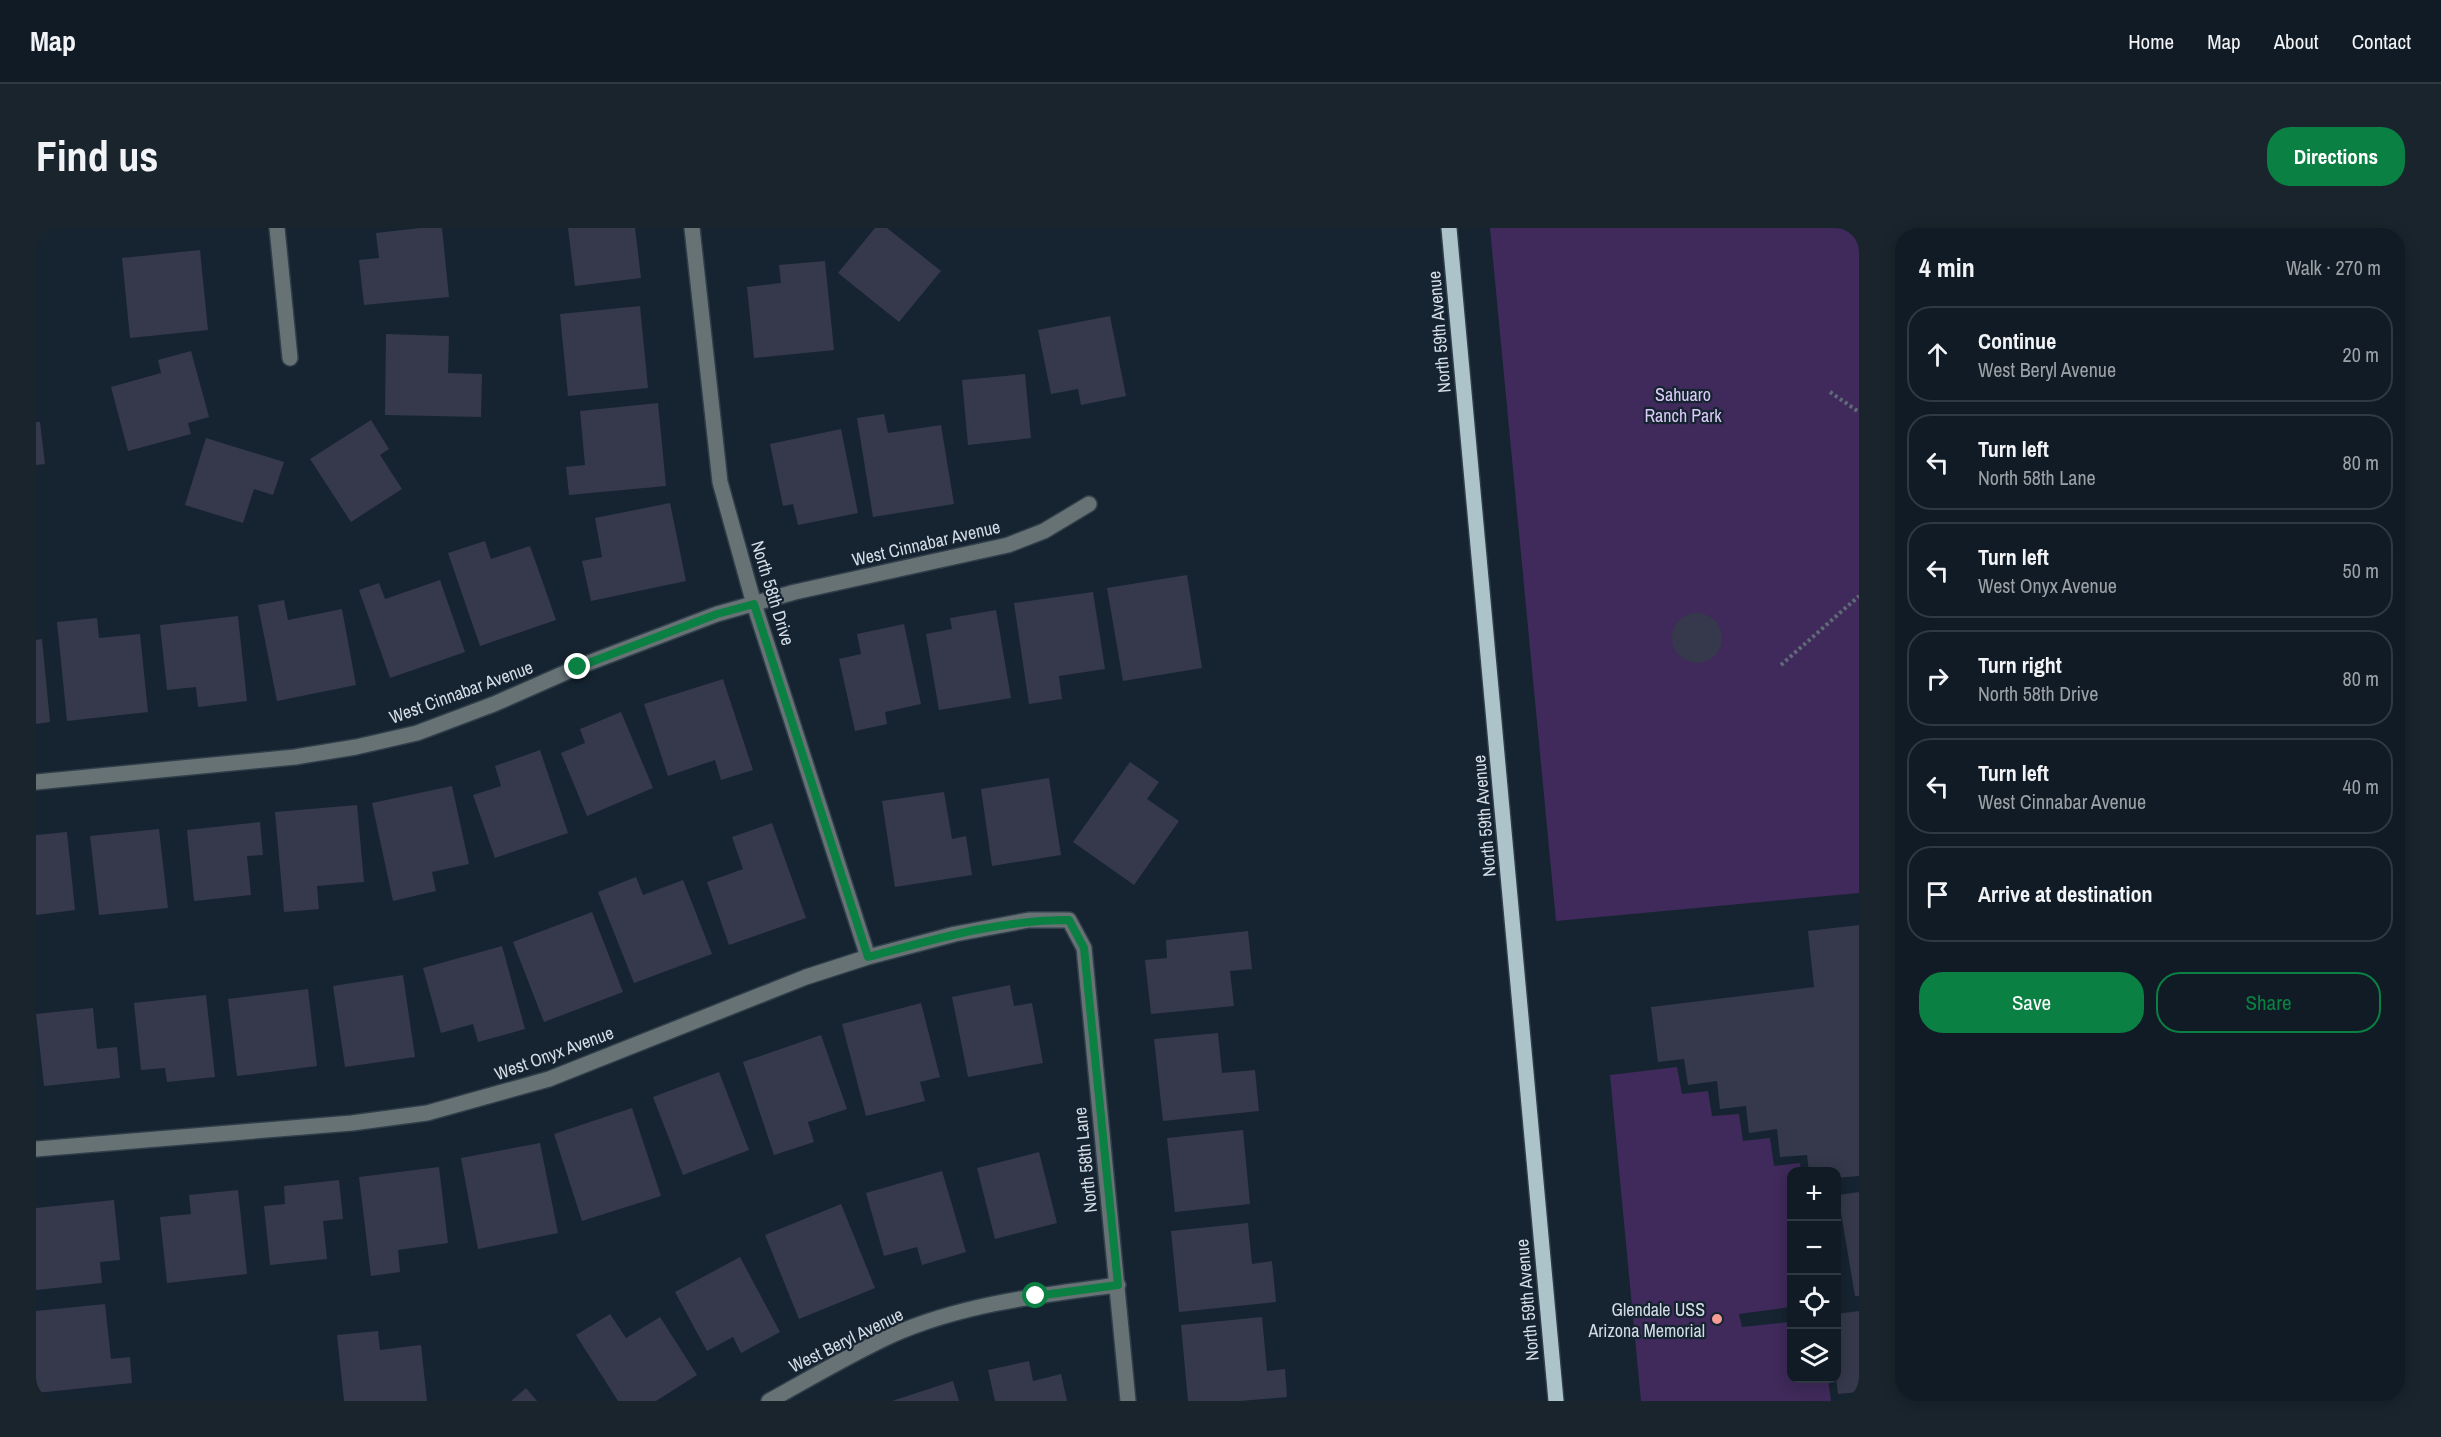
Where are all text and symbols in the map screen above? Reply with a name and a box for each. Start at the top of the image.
text: Map [30,22,76,60]
text: Home [2128,27,2174,56]
text: Map [2207,27,2241,56]
text: About [2274,27,2319,56]
text: Contact [2352,27,2411,56]
button: Directions [2267,127,2405,186]
text: Find us [36,128,158,184]
text: 4 min [1919,250,1975,285]
text: Walk · 270 m [2286,254,2381,281]
street label: North 59th Avenue [1421,270,1457,394]
text: Continue [1978,326,2056,356]
icon: ahead [1921,338,1954,371]
text: 20 m [2343,341,2379,368]
text: West Beryl Avenue [1978,356,2116,383]
park label: Sahuaro Ranch Park [1644,382,1722,428]
text: Turn left [1978,434,2049,464]
icon: left [1921,446,1954,479]
text: 80 m [2343,449,2379,476]
text: North 58th Lane [1978,464,2096,491]
street label: West Cinnabar Avenue [849,514,1003,572]
street label: North 58th Drive [745,538,801,648]
text: Turn left [1978,542,2049,572]
icon: left [1921,554,1954,587]
text: 50 m [2343,557,2379,584]
text: West Onyx Avenue [1978,572,2117,599]
text: Turn right [1978,650,2062,680]
route end [564,653,590,679]
street label: West Cinnabar Avenue [386,654,536,730]
icon: right [1921,662,1954,695]
text: 80 m [2343,665,2379,692]
text: North 58th Drive [1978,680,2098,707]
street label: North 59th Avenue [1466,754,1502,878]
text: Turn left [1978,758,2049,788]
icon: left [1921,770,1954,803]
text: 40 m [2343,773,2379,800]
text: West Cinnabar Avenue [1978,788,2146,815]
icon: arrive [1921,878,1954,911]
text: Arrive at destination [1978,879,2152,909]
button: Save [1919,972,2144,1033]
button: Share [2156,972,2381,1033]
street label: West Onyx Avenue [491,1020,617,1086]
street label: North 58th Lane [1067,1106,1103,1214]
map controls [1787,1167,1841,1383]
button: + [1787,1167,1841,1221]
button: − [1787,1221,1841,1275]
street label: North 59th Avenue [1509,1238,1545,1362]
button: locate [1787,1275,1841,1329]
route start [1022,1282,1048,1308]
place label: Glendale USS Arizona Memorial [1588,1297,1705,1343]
street label: West Beryl Avenue [785,1302,907,1378]
marker: Glendale USS Arizona Memorial [1710,1312,1724,1326]
button: layers [1787,1329,1841,1383]

